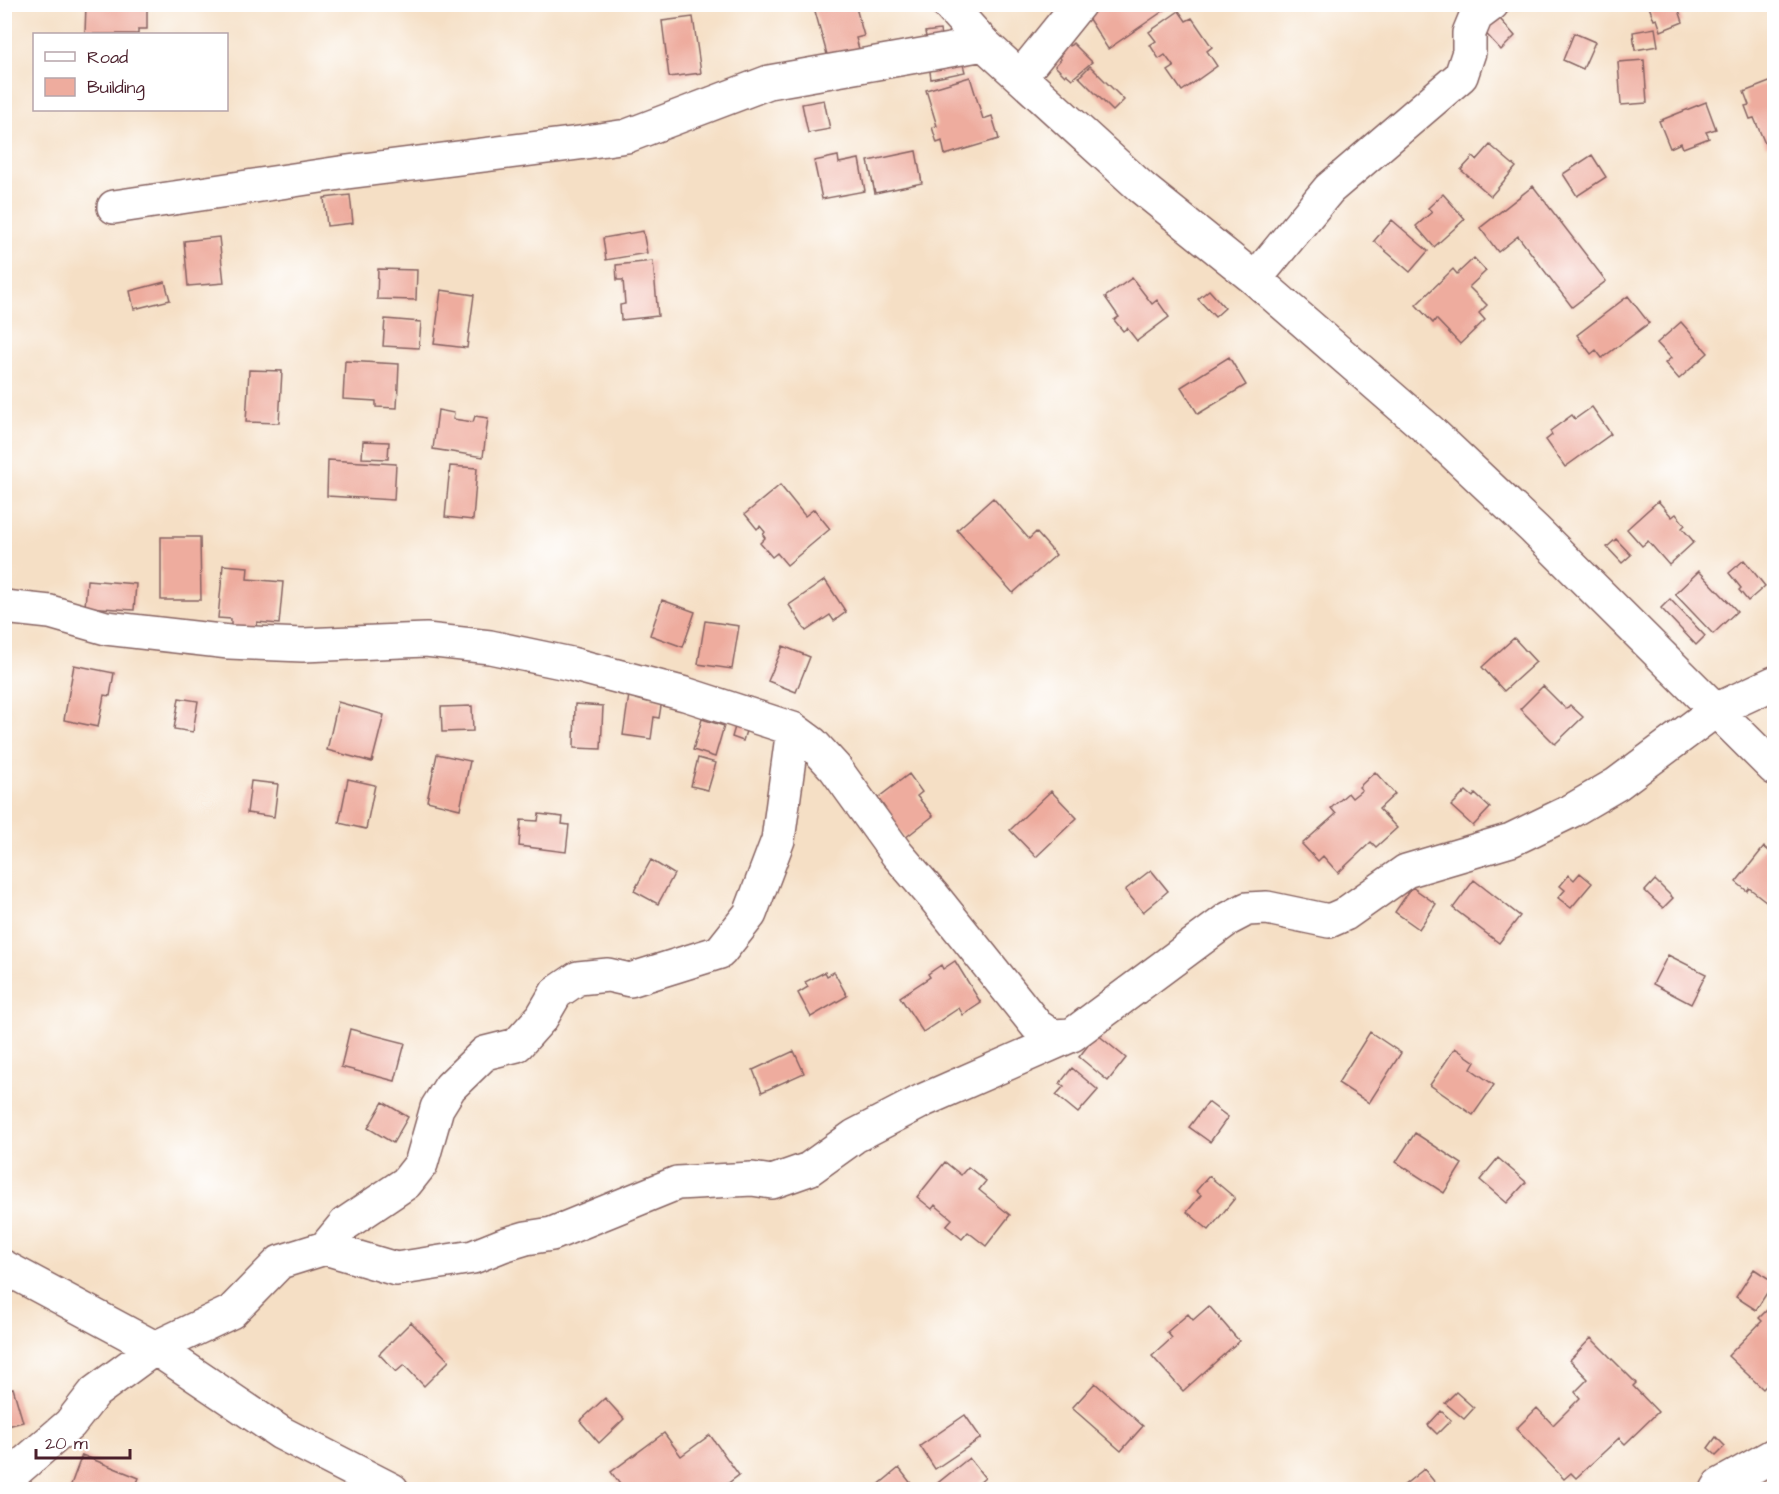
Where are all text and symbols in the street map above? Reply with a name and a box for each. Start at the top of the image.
legend [33,33,228,111]
text: Road [87,45,128,70]
text: Building [87,75,145,101]
scale bar [36,1422,130,1460]
text: 20 m [45,1431,88,1456]

